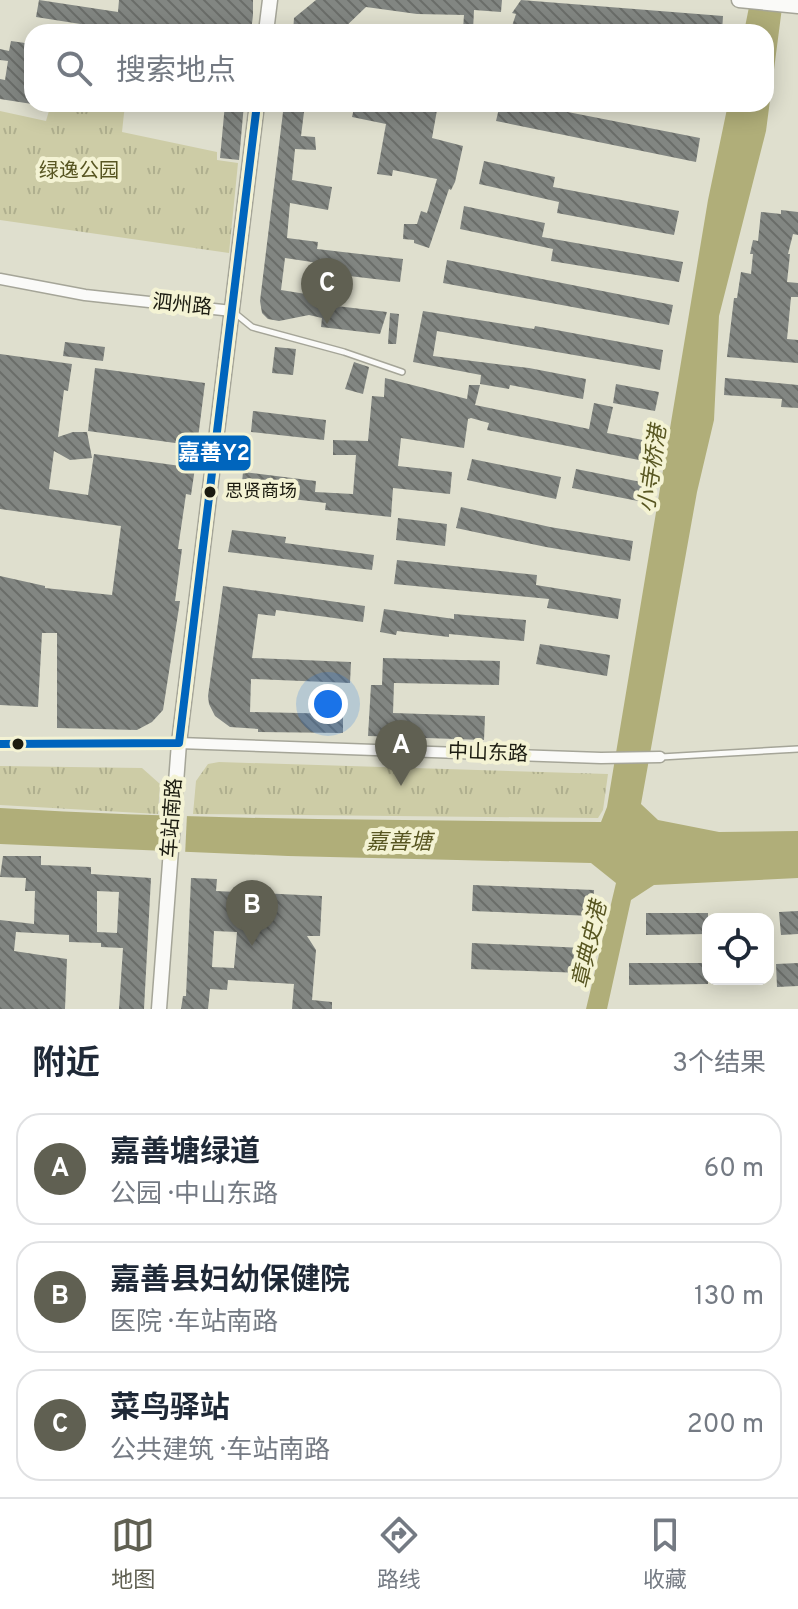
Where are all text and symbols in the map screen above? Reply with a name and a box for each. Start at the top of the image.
search box [24,24,774,112]
icon: search [52,46,96,90]
text: 搜索地点 [116,54,236,91]
park label: 绿逸公园 [39,159,119,185]
pin: C [301,258,353,324]
street label: 泗州路 [151,290,213,322]
water label: 小寺桥港 [635,421,674,514]
line badge: 嘉善Y2 [177,434,252,472]
text: 嘉善Y2 [178,441,250,468]
place label: 思贤商场 [225,481,297,504]
marker: 思贤商场 [202,484,218,500]
your location [308,684,348,724]
pin: A [375,720,427,786]
unlabelled marker [10,736,26,752]
street label: 中山东路 [448,740,528,768]
street label: 车站南路 [157,777,189,859]
water label: 嘉善塘 [366,830,436,857]
pin: B [226,880,278,946]
water label: 章典史港 [568,896,615,991]
map controls [702,913,774,985]
button: locate [702,913,774,985]
text: 附近 [32,1044,100,1087]
text: 3个结果 [672,1048,766,1081]
text: 嘉善塘绿道 [110,1135,260,1172]
text: A [51,1153,69,1186]
text: 60 m [704,1153,764,1186]
text: 公园 · 中山东路 [110,1179,278,1212]
text: 嘉善县妇幼保健院 [110,1263,350,1300]
text: B [51,1281,69,1314]
text: 130 m [694,1281,764,1314]
text: 医院 · 车站南路 [110,1307,278,1340]
text: 菜鸟驿站 [110,1391,230,1428]
text: C [52,1409,68,1442]
text: 200 m [687,1409,764,1442]
text: 公共建筑 · 车站南路 [110,1435,330,1468]
tab: 地图 [111,1513,155,1595]
tab: 路线 [377,1513,421,1595]
tab: 收藏 [643,1513,687,1595]

